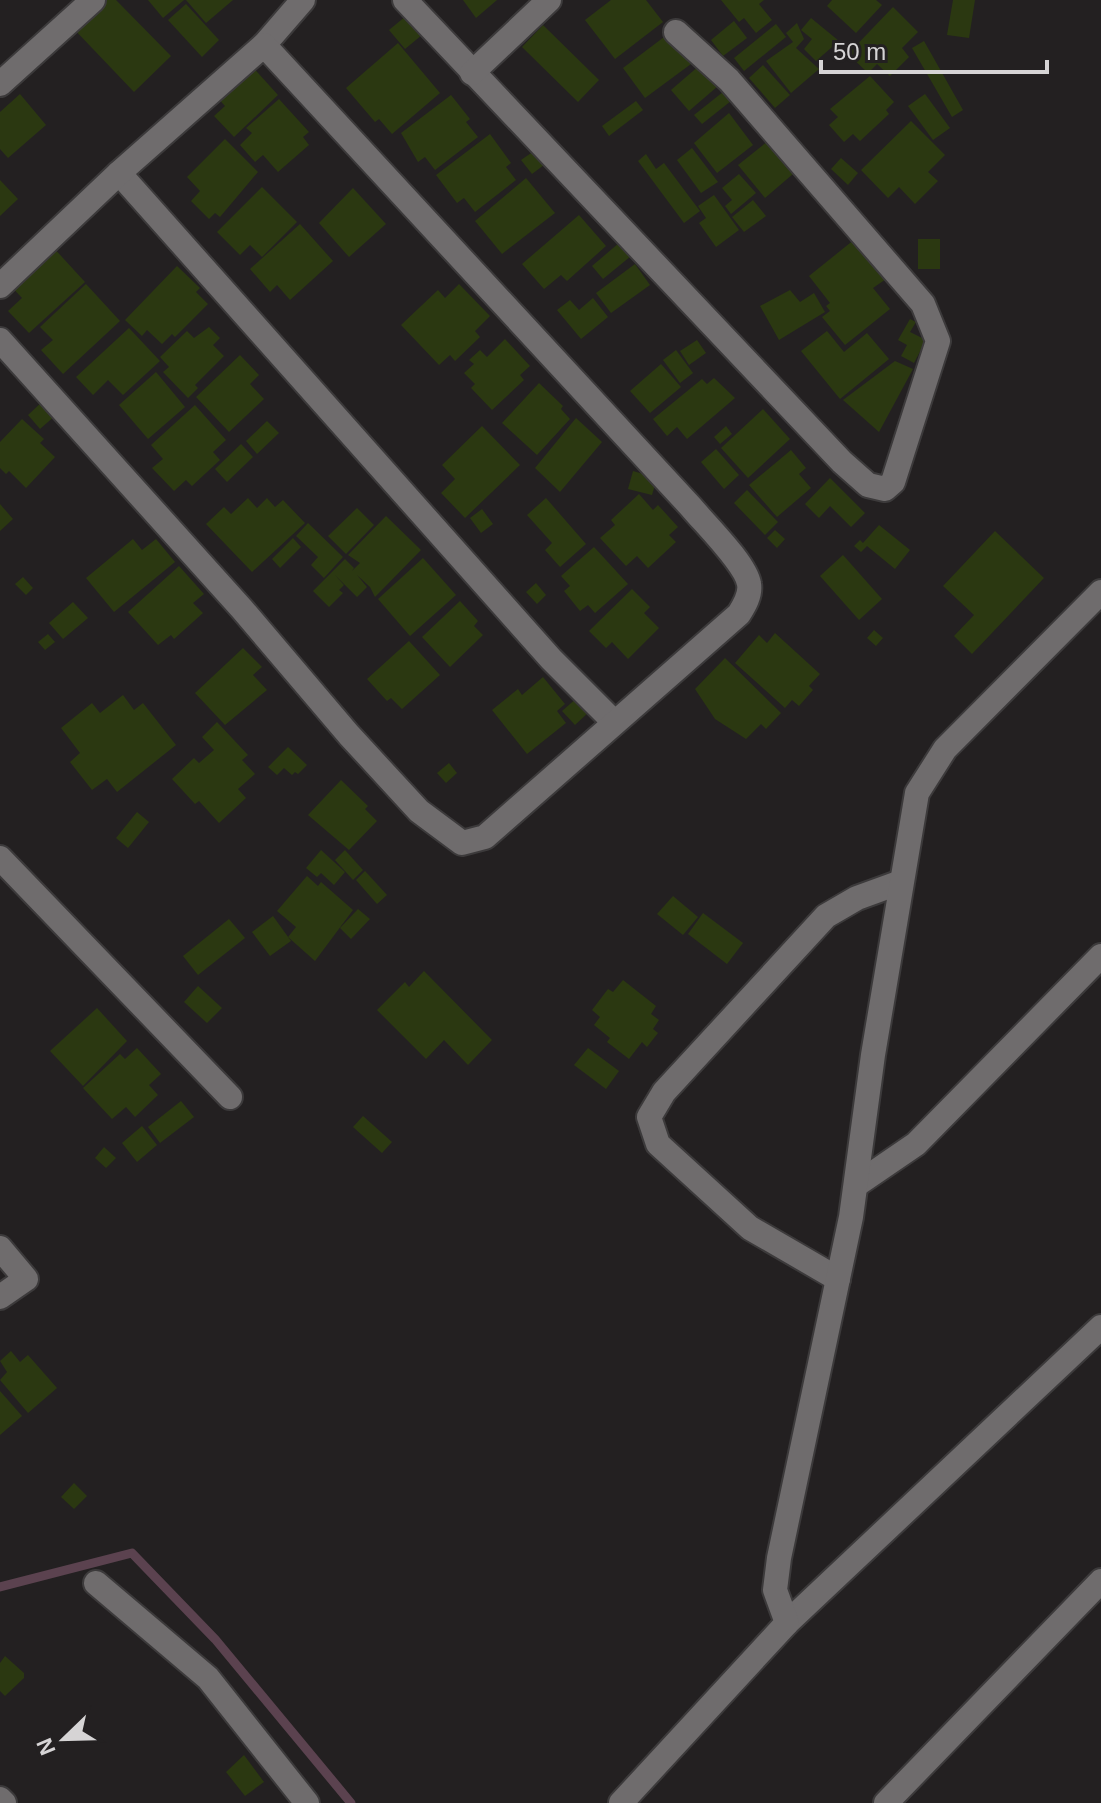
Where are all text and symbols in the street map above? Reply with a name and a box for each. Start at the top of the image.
scale bar [821,24,1047,74]
text: 50 m [833,38,886,65]
north arrow [24,1699,104,1779]
text: N [31,1734,61,1759]

